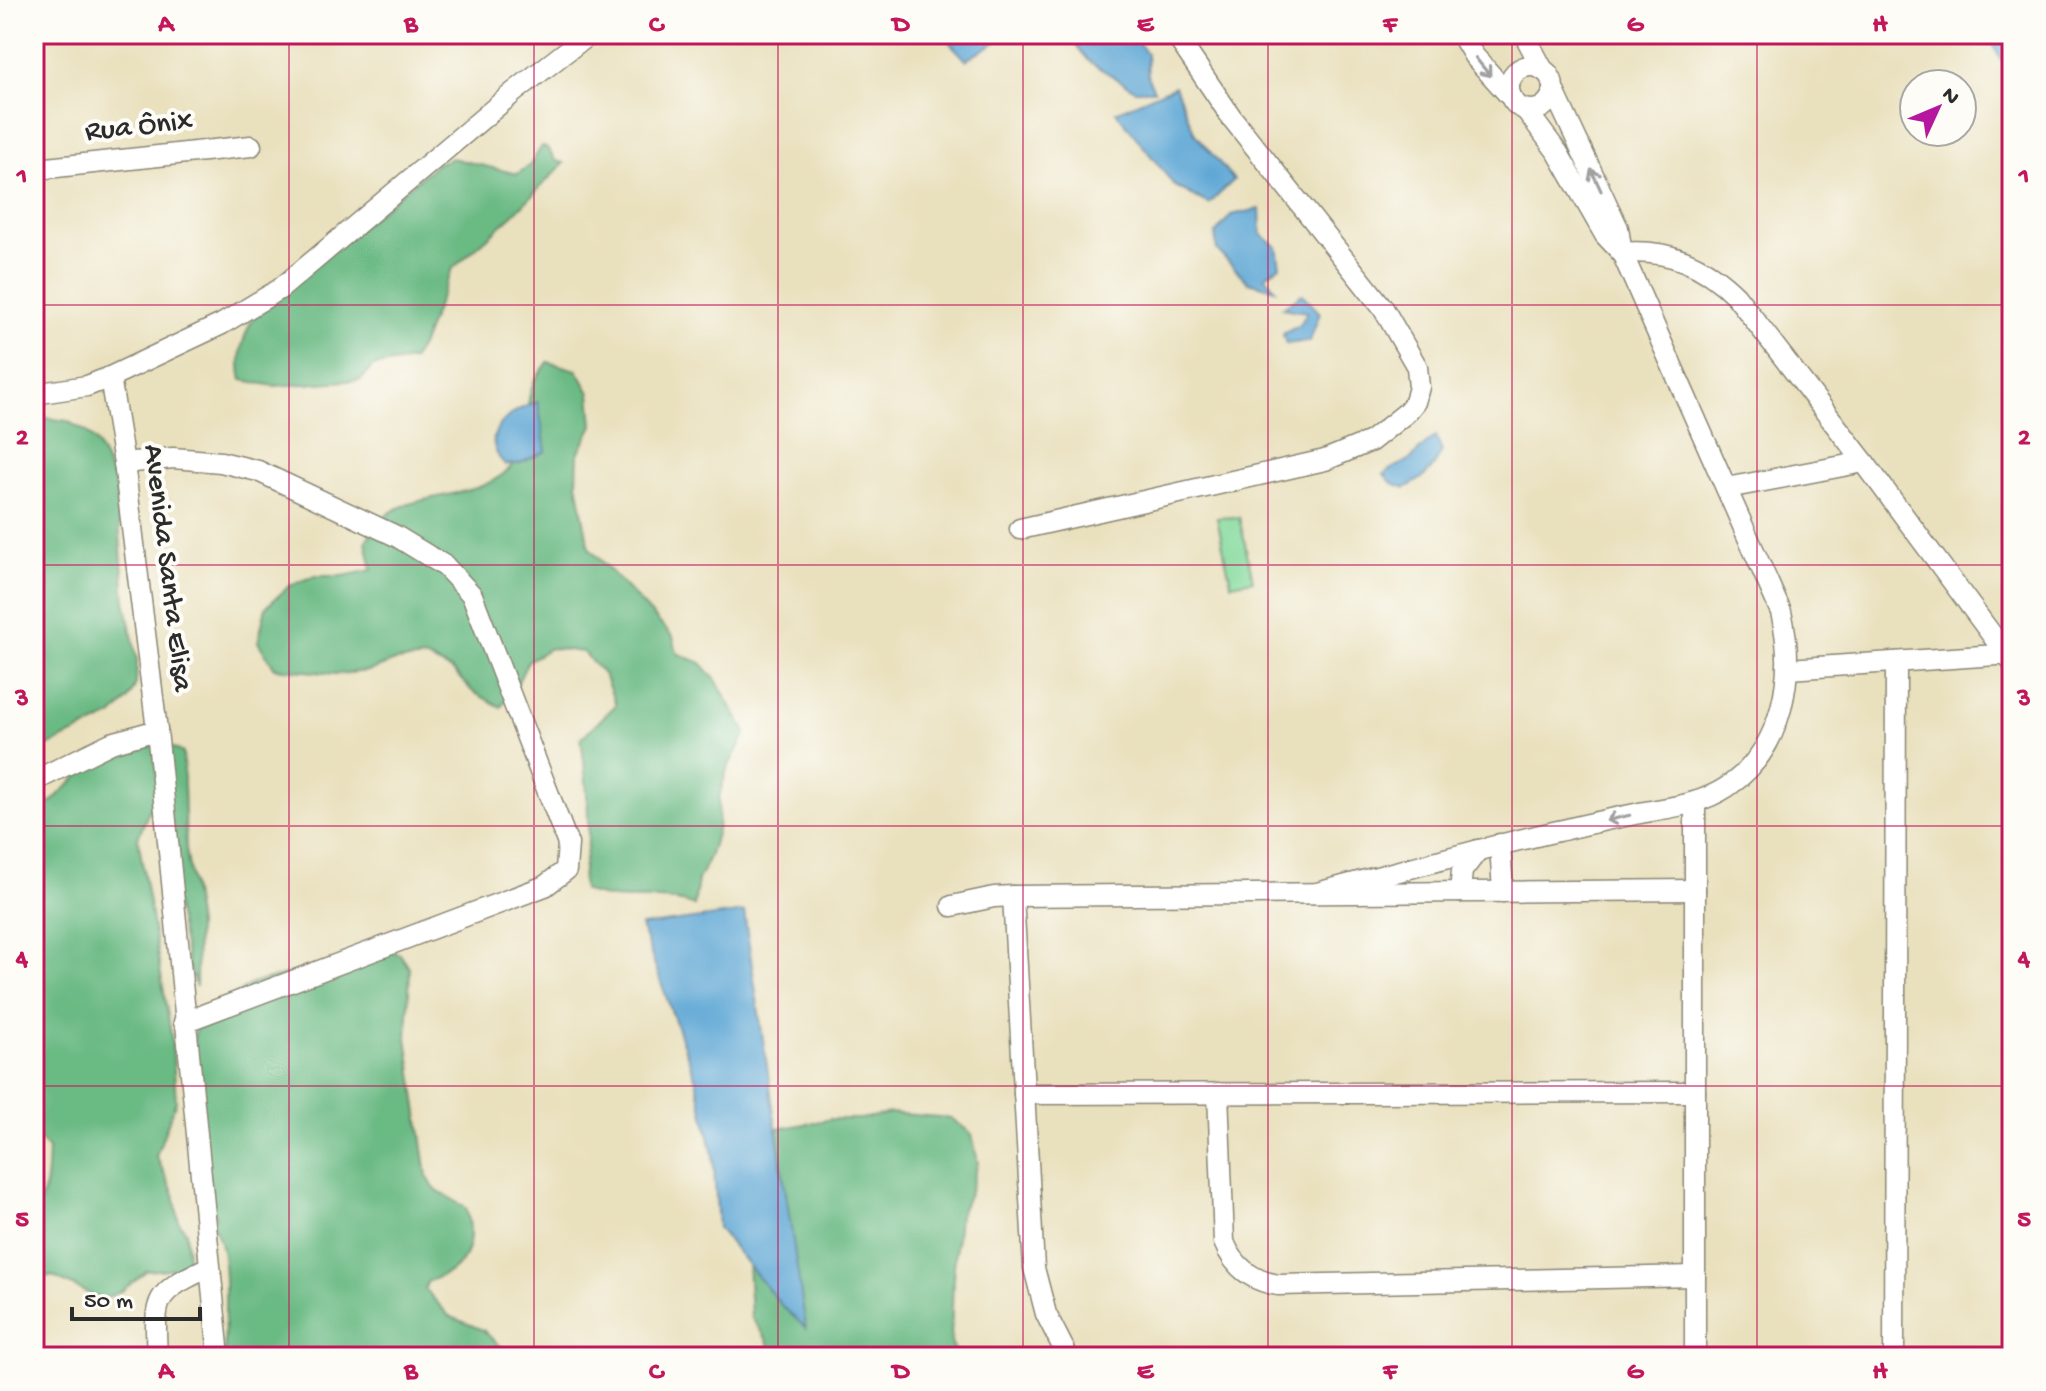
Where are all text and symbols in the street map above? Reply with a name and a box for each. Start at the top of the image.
text: A [157,11,175,42]
text: B [403,11,419,42]
text: C [649,11,666,42]
text: D [891,11,911,42]
text: E [1137,11,1155,42]
text: F [1382,11,1398,42]
text: G [1627,11,1645,42]
text: H [1873,11,1889,42]
one-way arrow [1474,56,1492,76]
north arrow [1898,68,1978,148]
text: N [1935,83,1964,111]
street label: Rua Ônix [83,105,195,151]
text: 1 [16,163,27,194]
text: 1 [2018,163,2029,194]
one-way arrow [1588,168,1603,192]
text: 2 [16,424,29,455]
text: 2 [2018,424,2031,455]
street label: Avenida Santa Elisa [133,442,199,695]
text: 3 [14,685,29,716]
text: 3 [2016,685,2031,716]
one-way arrow [1606,811,1632,826]
text: 4 [15,945,29,976]
text: 4 [2017,945,2031,976]
text: 5 [15,1206,29,1237]
text: 5 [2017,1206,2031,1237]
scale bar [72,1271,200,1321]
text: 50 m [84,1288,133,1317]
text: A [157,1358,175,1389]
text: B [403,1358,419,1389]
text: C [649,1358,666,1389]
text: D [891,1358,911,1389]
text: E [1137,1358,1155,1389]
text: F [1382,1358,1398,1389]
text: G [1627,1358,1645,1389]
text: H [1873,1358,1889,1389]

